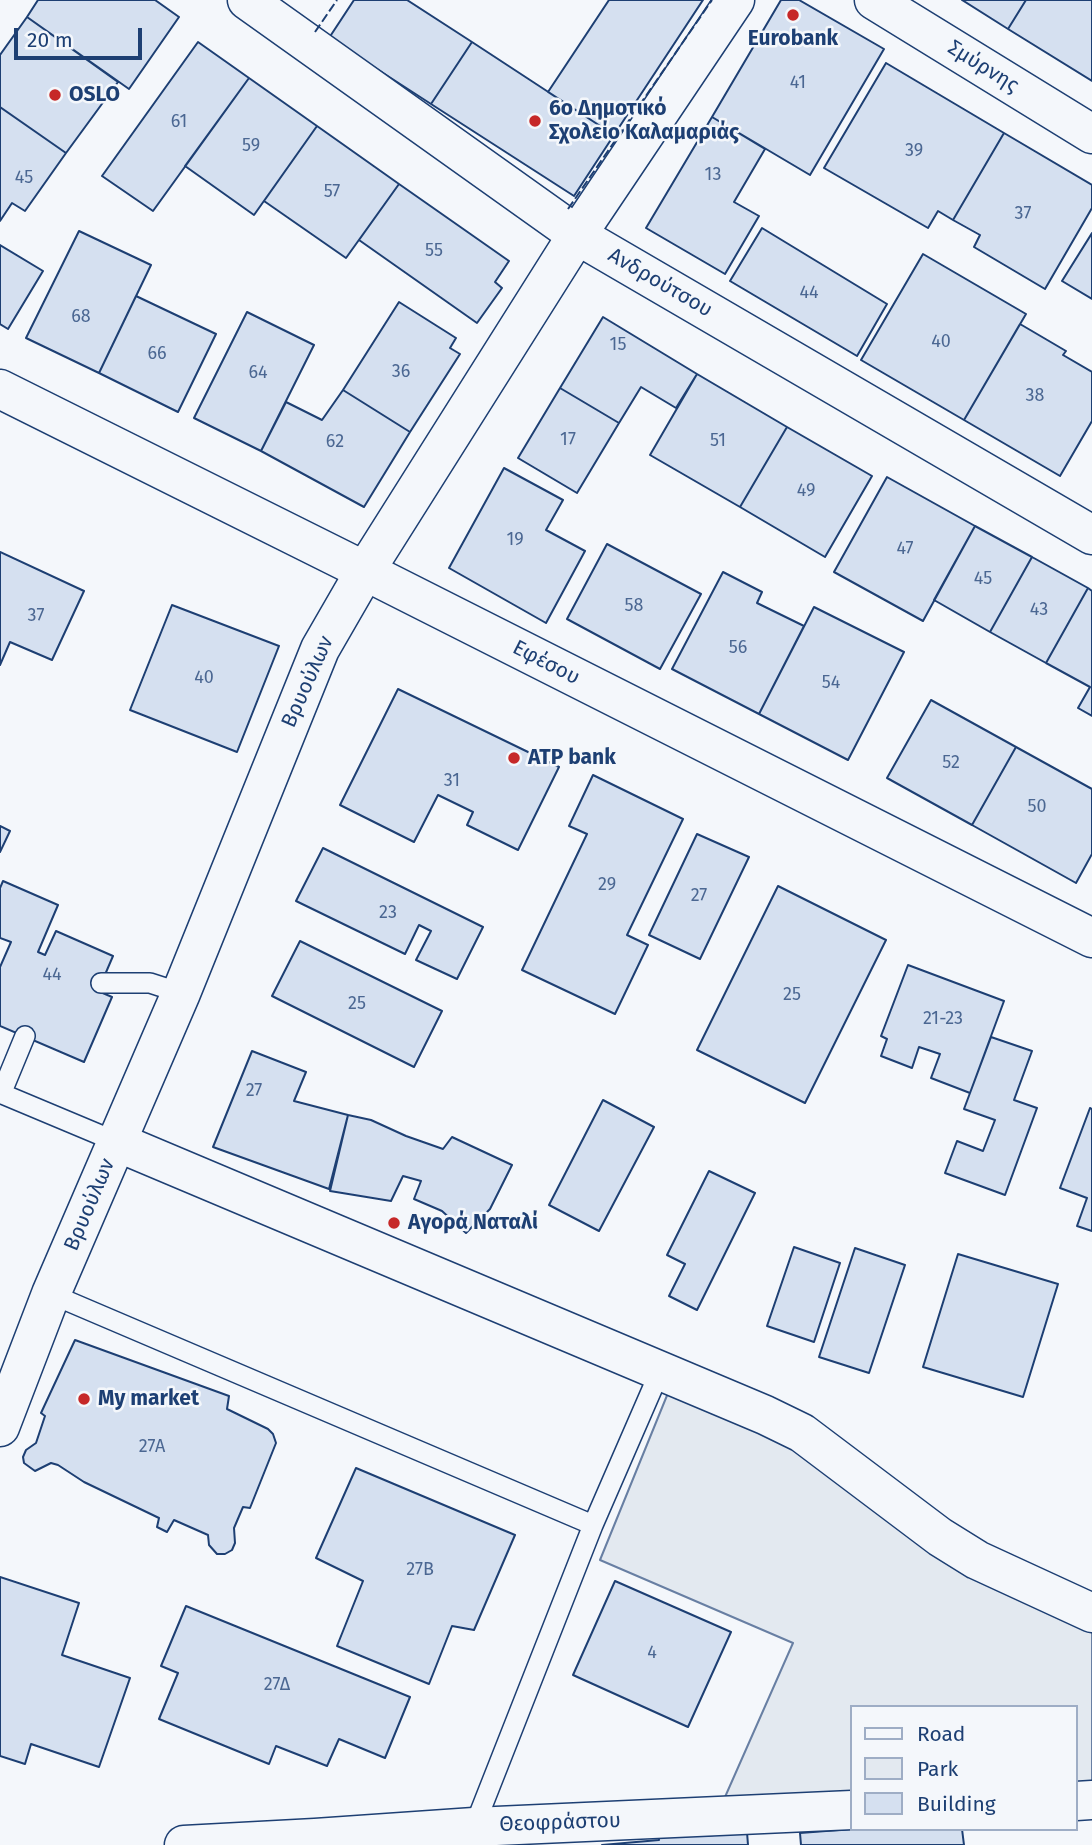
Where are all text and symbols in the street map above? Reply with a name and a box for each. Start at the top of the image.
marker: Eurobank [785,7,801,23]
scale bar [18,14,145,58]
place label: Eurobank [748,26,838,52]
text: 20 m [27,27,73,53]
street label: Σμύρνης [943,35,1023,99]
house number: 41 [790,72,806,94]
place label: OSLO [69,82,120,108]
marker: OSLO [47,87,63,103]
place label: 6ο Δημοτικό Σχολείο Καλαμαριάς [549,96,739,146]
house number: 61 [171,111,187,133]
marker: 6ο Δημοτικό Σχολείο Καλαμαριάς [527,113,543,129]
house number: 59 [242,135,260,157]
house number: 39 [905,140,923,162]
house number: 13 [705,164,721,186]
house number: 45 [15,167,33,189]
house number: 57 [324,181,340,203]
house number: 37 [1015,203,1031,225]
house number: 55 [425,240,443,262]
street label: Ανδρούτσου [603,243,717,323]
house number: 44 [799,282,819,304]
house number: 68 [71,306,91,328]
house number: 40 [931,331,951,353]
house number: 15 [610,334,626,356]
house number: 66 [147,343,167,365]
house number: 36 [392,361,410,383]
house number: 64 [248,362,268,384]
house number: 38 [1026,385,1044,407]
house number: 17 [560,429,576,451]
house number: 51 [710,430,726,452]
house number: 62 [326,431,344,453]
house number: 49 [797,480,815,502]
house number: 19 [506,529,524,551]
house number: 47 [896,538,914,560]
house number: 45 [974,568,992,590]
house number: 58 [625,595,643,617]
house number: 43 [1030,599,1048,621]
house number: 37 [28,605,44,627]
street label: Βρυούλων [277,632,339,732]
street label: Εφέσου [508,635,584,691]
house number: 56 [729,637,747,659]
house number: 40 [194,667,214,689]
house number: 54 [822,672,840,694]
place label: ATP bank [528,745,616,771]
marker: ATP bank [506,750,522,766]
house number: 52 [942,752,960,774]
house number: 31 [444,770,460,792]
house number: 50 [1027,796,1047,818]
house number: 29 [598,874,616,896]
house number: 27 [691,885,707,907]
house number: 23 [379,902,397,924]
house number: 44 [42,964,62,986]
house number: 25 [783,984,801,1006]
house number: 25 [348,993,366,1015]
house number: 21-23 [923,1008,963,1030]
house number: 27 [246,1080,262,1102]
street label: Βρυούλων [59,1155,121,1255]
place label: Αγορά Ναταλί [408,1210,538,1236]
marker: Αγορά Ναταλί [386,1215,402,1231]
place label: My market [98,1386,199,1412]
marker: My market [76,1391,92,1407]
house number: 27Α [139,1436,165,1458]
house number: 27Β [406,1559,434,1581]
house number: 4 [647,1642,657,1664]
house number: 27Δ [264,1674,290,1696]
legend [850,1705,1078,1831]
text: Road [917,1721,965,1747]
text: Park [917,1756,958,1782]
text: Building [917,1791,996,1817]
street label: Θεοφράστου [499,1808,621,1838]

